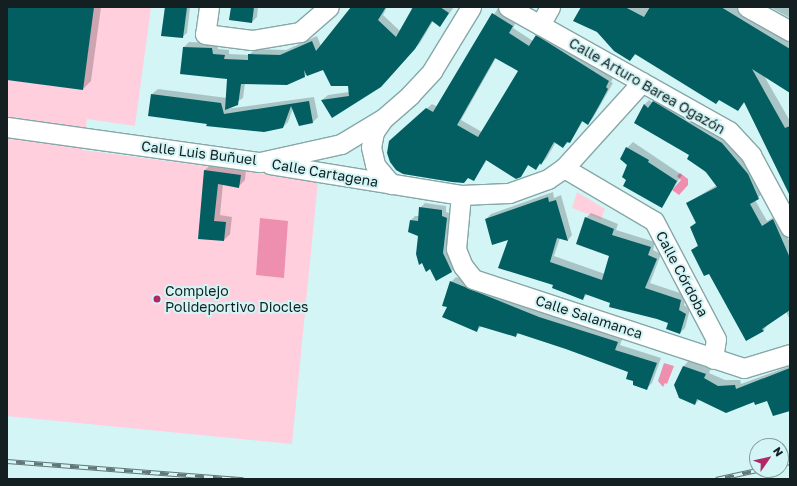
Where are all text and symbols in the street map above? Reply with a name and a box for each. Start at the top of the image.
street label: Calle Arturo Barea Ogazón [566,34,728,138]
street label: Calle Luis Buñuel [140,138,258,168]
street label: Calle Cartagena [270,155,380,191]
street label: Calle Córdoba [652,228,712,320]
place label: Complejo Polideportivo Diocles [165,283,308,316]
street label: Calle Salamanca [533,292,645,342]
marker: Complejo Polideportivo Diocles [152,294,162,304]
north arrow [749,438,789,478]
text: N [771,444,786,459]

